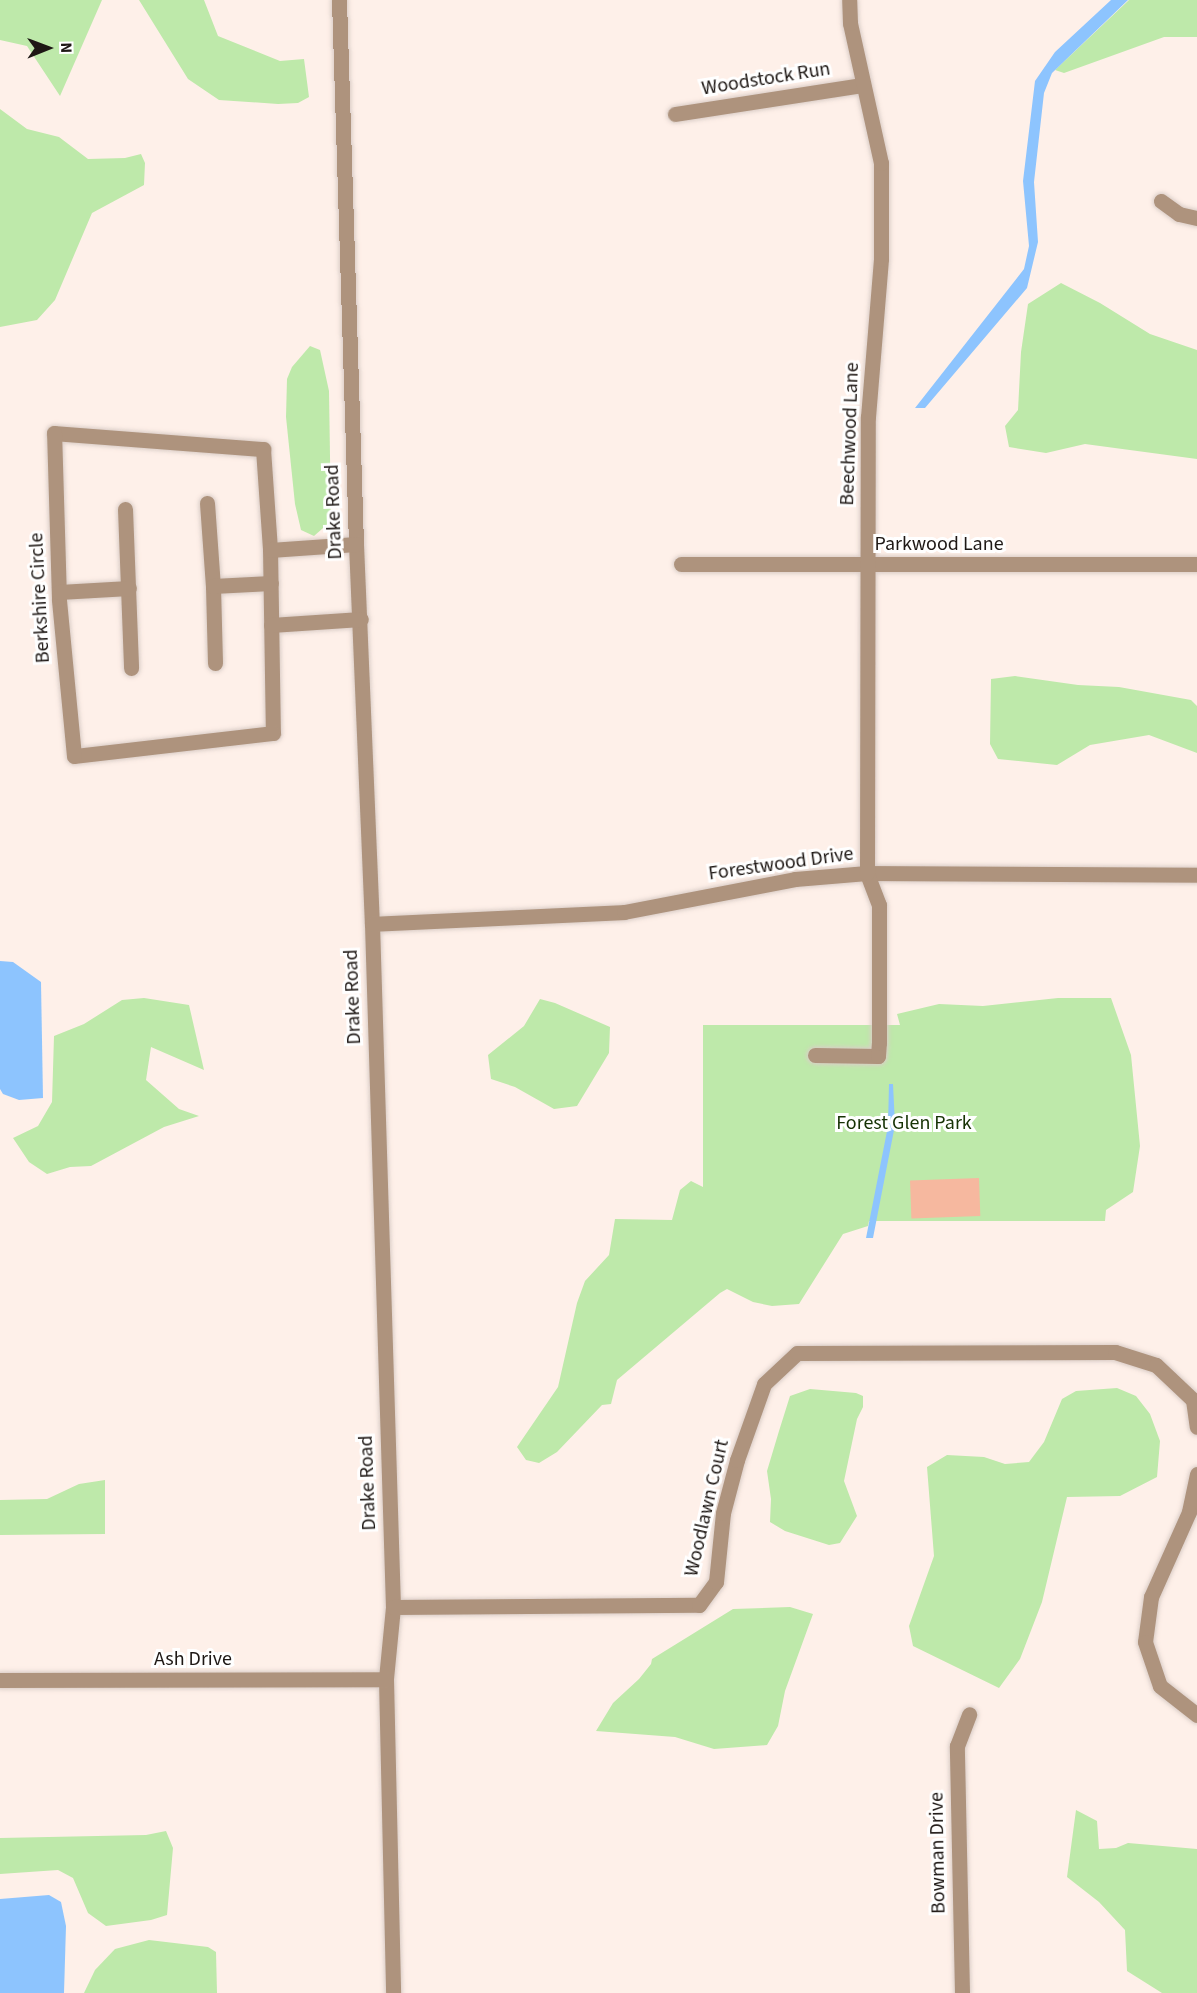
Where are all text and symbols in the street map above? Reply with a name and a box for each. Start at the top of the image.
north arrow [18,18,78,78]
text: N [55,42,77,53]
street label: Woodstock Run [700,57,832,101]
street label: Beechwood Lane [836,362,864,506]
street label: Drake Road [320,464,348,560]
street label: Berkshire Circle [25,532,55,664]
street label: Parkwood Lane [874,532,1004,556]
street label: Forestwood Drive [707,842,855,886]
street label: Drake Road [339,949,367,1045]
park label: Forest Glen Park [836,1111,972,1135]
street label: Drake Road [354,1435,382,1531]
street label: Woodlawn Court [680,1437,734,1579]
street label: Ash Drive [154,1647,232,1671]
street label: Bowman Drive [925,1792,951,1914]

